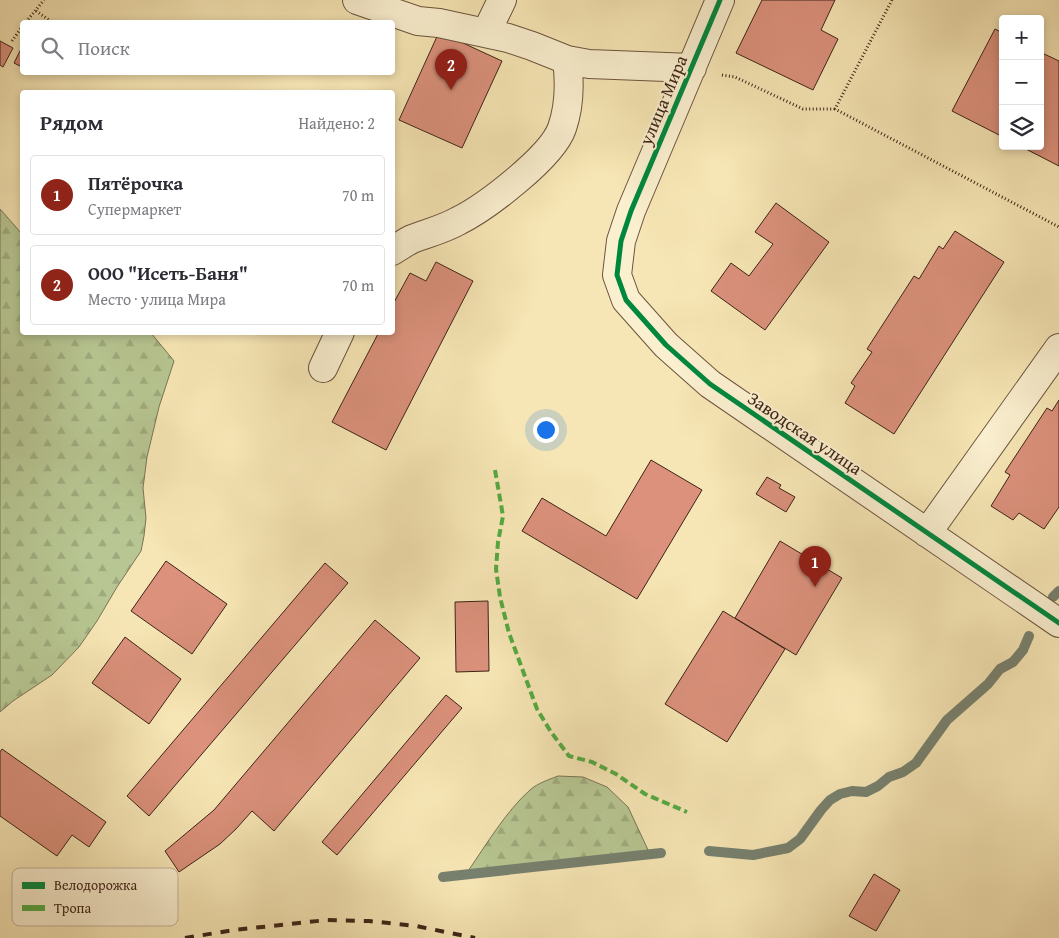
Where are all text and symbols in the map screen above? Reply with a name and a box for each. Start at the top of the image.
map controls [999,15,1044,150]
button: + [999,15,1044,60]
search box [20,20,395,75]
icon: search [38,34,66,62]
text: Поиск [78,34,130,62]
pin: 2 [435,49,467,90]
street label: улица Мира [631,50,694,150]
button: − [999,60,1044,105]
button: layers [999,105,1044,150]
text: Рядом [40,107,103,138]
text: Найдено: 2 [298,111,375,135]
text: Пятёрочка [88,169,183,197]
text: 1 [53,183,61,207]
text: 70 m [342,183,374,207]
text: Супермаркет [88,197,181,221]
text: ООО "Исеть-Баня" [88,259,248,287]
text: 2 [53,273,61,297]
text: 70 m [342,273,374,297]
text: Место · улица Мира [88,287,226,311]
street label: Заводская улица [742,385,868,482]
your location [533,417,559,443]
pin: 1 [799,546,831,587]
legend [12,868,178,926]
text: Велодорожка [54,875,137,895]
text: Тропа [54,898,91,918]

